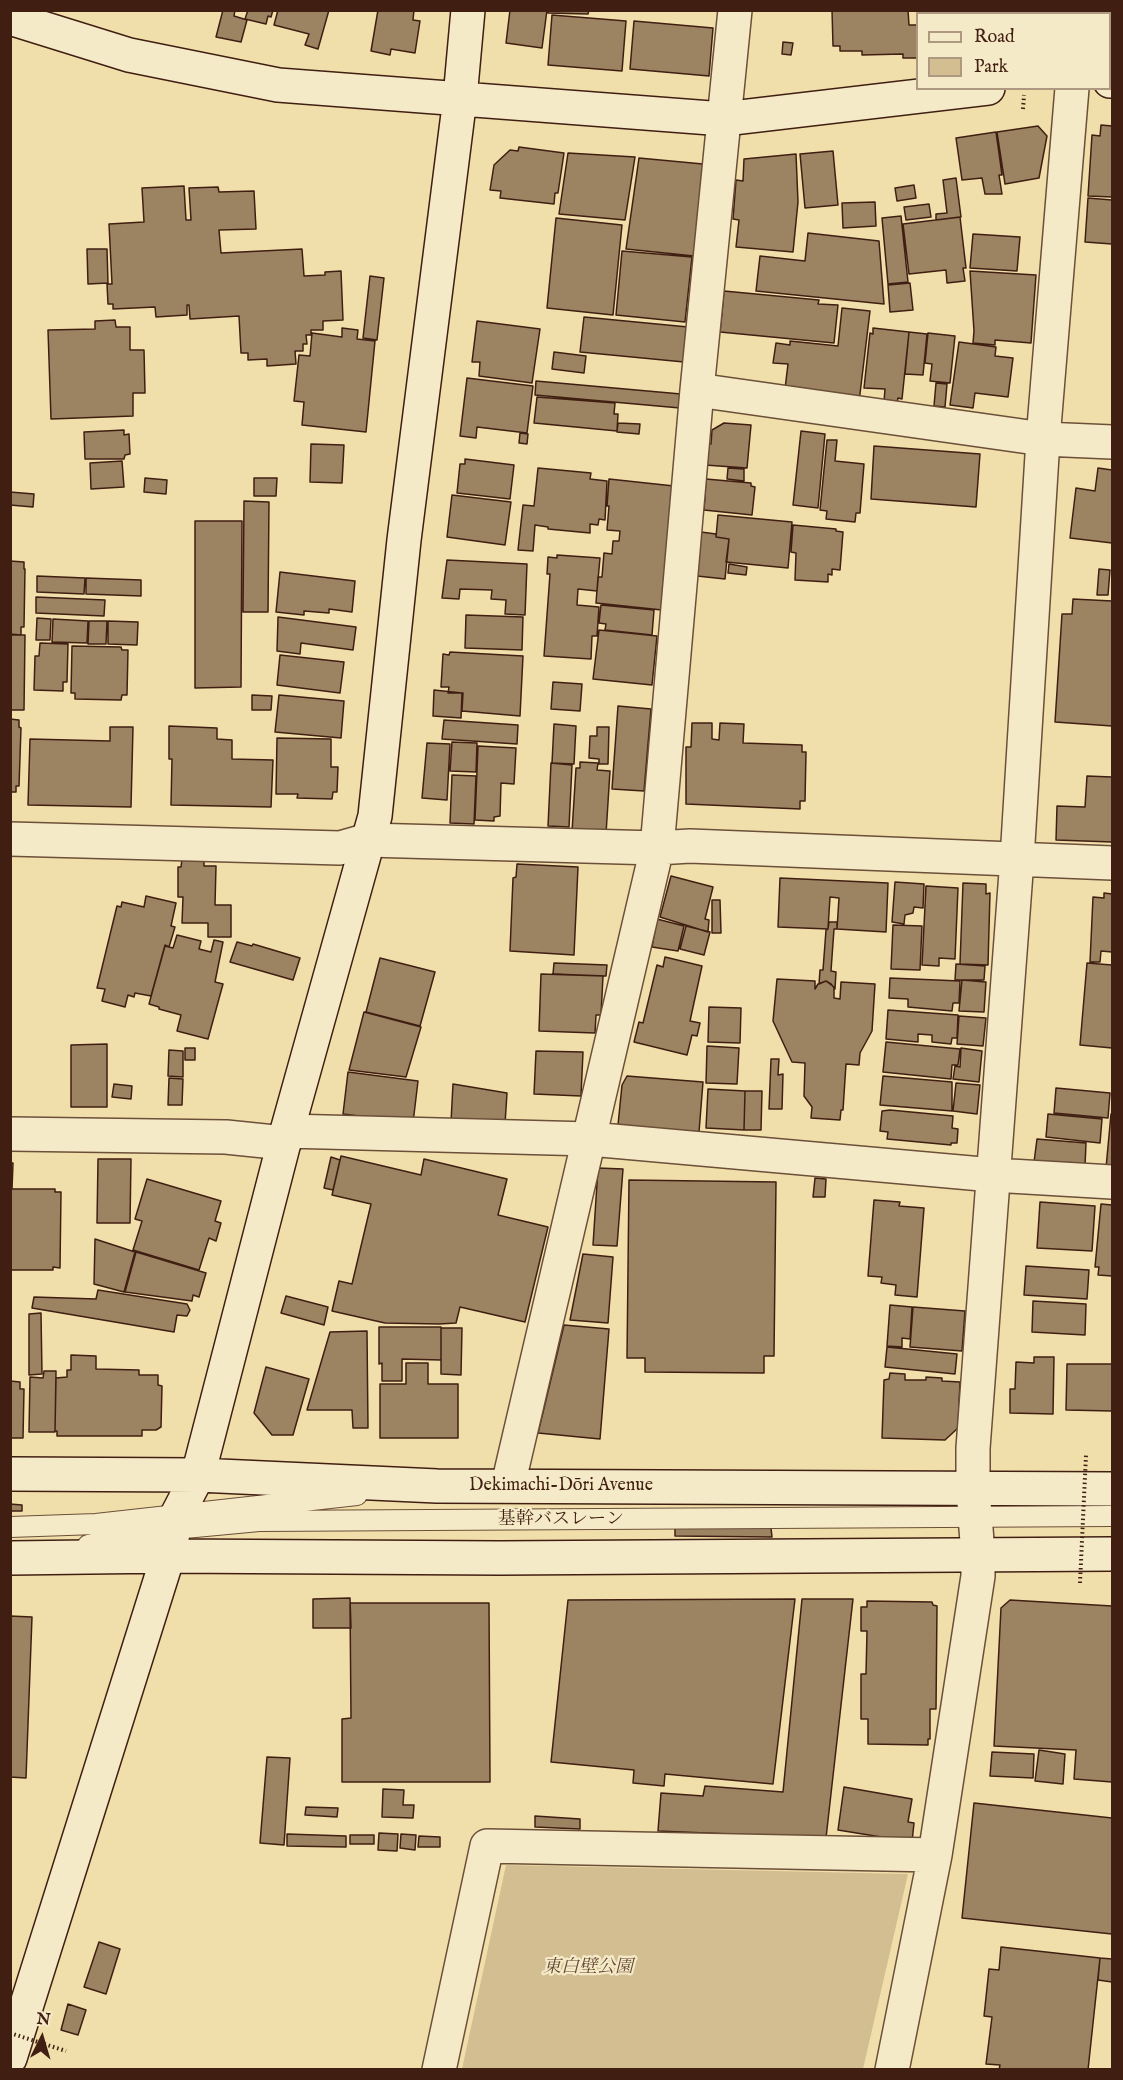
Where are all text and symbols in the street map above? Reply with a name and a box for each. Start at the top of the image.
legend [916,12,1111,90]
text: Road [974,26,1015,49]
text: Park [974,56,1008,79]
street label: Dekimachi-Dōri Avenue [469,1475,653,1497]
street label: 基幹バスレーン [498,1509,624,1531]
park label: 東白壁公園 [543,1957,633,1979]
north arrow [12,2008,72,2068]
text: N [36,2010,51,2031]

